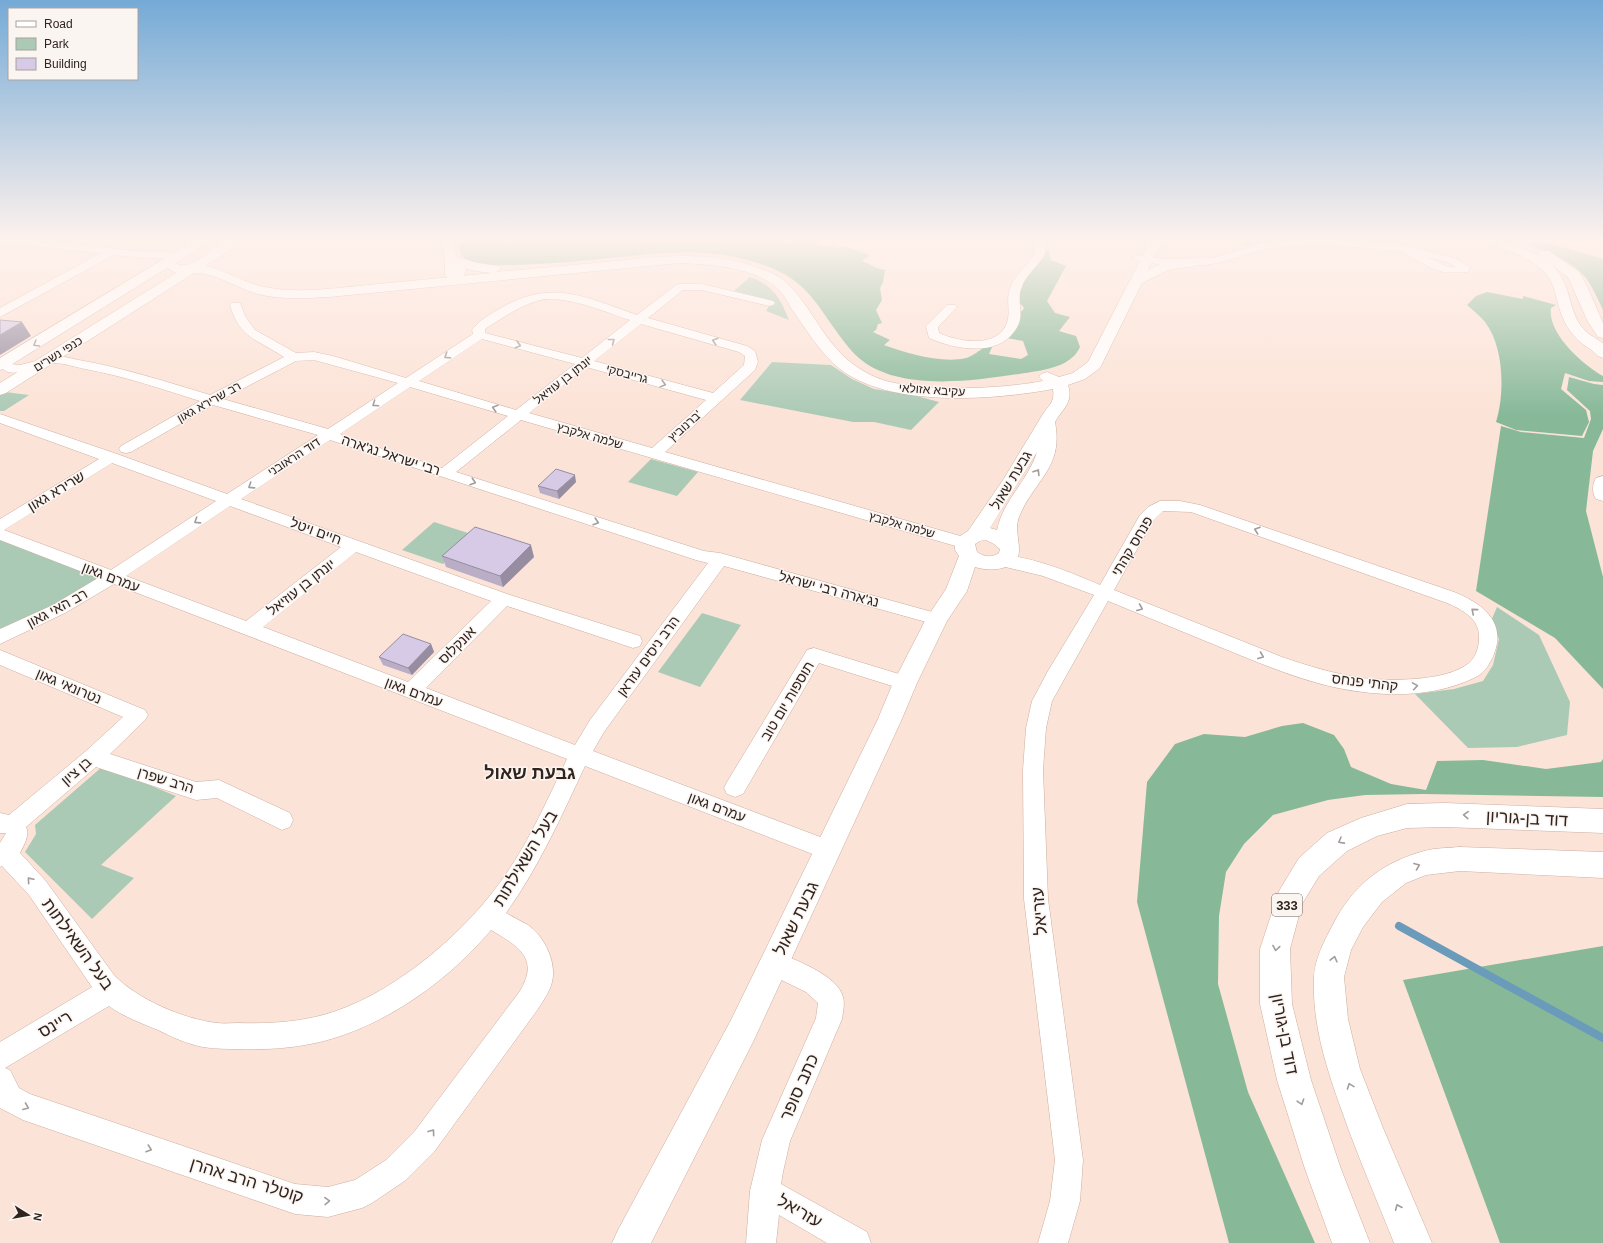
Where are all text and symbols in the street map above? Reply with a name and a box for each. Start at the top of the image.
legend [8,8,138,80]
text: Road [44,17,73,31]
text: Park [44,37,70,51]
text: Building [44,57,87,71]
street label: כנפי נשרים [31,333,85,375]
one-way arrow [711,337,718,346]
one-way arrow [33,339,40,346]
one-way arrow [608,339,615,346]
one-way arrow [514,340,521,348]
one-way arrow [444,351,451,359]
street label: יונתן בן עוזיאל [531,353,595,407]
street label: גרייבסקי [605,362,649,386]
street label: רב שרירא גאון [175,379,243,425]
one-way arrow [660,379,667,388]
street label: עקיבא אזולאי [898,381,966,399]
one-way arrow [372,399,379,407]
one-way arrow [492,404,499,413]
street label: ברנוביץ' [665,407,705,445]
street label: שלמה אלקבץ [555,420,625,452]
street label: רבי ישראל נג'ארה [340,431,442,479]
street label: דוד הראובני [265,435,323,479]
street label: גבעת שאול [987,448,1035,512]
street label: שרירא גאון [25,468,87,514]
one-way arrow [1033,470,1040,477]
one-way arrow [469,478,476,486]
one-way arrow [248,481,255,489]
street label: שלמה אלקבץ [867,509,937,541]
street label: פנחס קהתי [1108,513,1156,579]
street label: חיים ויטל [288,514,344,548]
one-way arrow [194,517,201,524]
one-way arrow [593,518,600,526]
one-way arrow [1253,526,1260,534]
street label: יונתן בן עוזיאל [264,556,338,618]
street label: עמרם גאון [80,559,142,595]
street label: נג'ארה רבי ישראל [777,568,881,610]
street label: רב האי גאון [24,585,90,631]
one-way arrow [1136,603,1144,611]
one-way arrow [1471,608,1478,615]
street label: הרב ניסים עזראן [613,613,683,699]
street label: אונקלוס [435,623,479,667]
one-way arrow [1257,652,1264,660]
street label: תוספות יום טוב [757,658,817,744]
street label: נטרונאי גאון [34,665,104,707]
street label: קהתי פנחס [1331,670,1399,694]
street label: עמרם גאון [383,674,445,710]
one-way arrow [1412,682,1418,691]
street label: בן ציון [58,754,94,788]
district label: גבעת שאול [484,763,576,783]
street label: הרב שפרן [136,764,196,796]
street label: עמרם גאון [686,789,748,825]
street label: בעל השאילתות [489,807,561,910]
street label: דוד בן-גוריון [1485,807,1569,830]
one-way arrow [1463,811,1469,819]
one-way arrow [1338,836,1345,843]
one-way arrow [1413,863,1420,871]
one-way arrow [27,877,34,884]
street label: גבעת שאול [770,878,822,958]
street label: עזריאל [1028,886,1051,936]
road number: 333 [1272,894,1302,916]
street label: בעל השאילתות [38,895,117,994]
one-way arrow [1272,945,1281,951]
one-way arrow [1329,956,1337,963]
street label: דוד בן-גוריון [1267,992,1302,1076]
street label: ריינס [35,1007,75,1042]
street label: כתב סופר [776,1051,822,1123]
one-way arrow [1346,1083,1354,1090]
one-way arrow [1296,1099,1305,1106]
one-way arrow [23,1102,30,1110]
one-way arrow [427,1129,435,1136]
one-way arrow [146,1144,153,1153]
street label: קוטלר הרב אהרן [188,1154,306,1207]
street label: עזריאל [774,1191,825,1232]
north arrow [8,1195,48,1235]
one-way arrow [324,1197,330,1205]
one-way arrow [1395,1204,1403,1211]
text: N [31,1212,44,1222]

